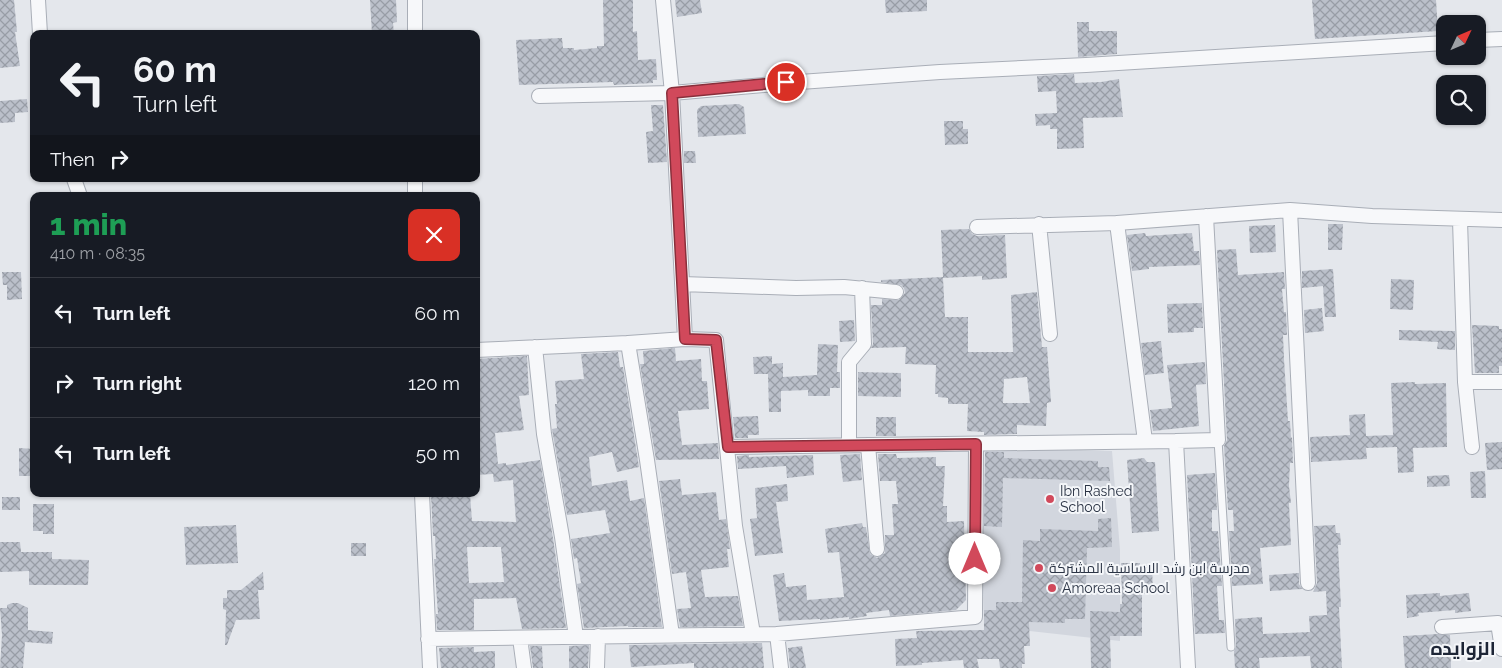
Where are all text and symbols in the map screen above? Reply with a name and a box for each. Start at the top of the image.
north arrow [1436,15,1486,65]
map controls [1436,15,1486,125]
text: 60 m [133,49,217,90]
icon: left [50,50,115,115]
pin [765,61,807,103]
icon: arrive [772,68,800,96]
button: search [1436,75,1486,125]
text: Turn left [133,91,217,117]
icon: right [105,145,133,173]
text: Then [50,148,95,170]
text: 1 min [50,207,127,242]
button: close [408,209,460,261]
text: 410 m · 08:35 [50,244,145,263]
icon: left [50,299,78,327]
text: Turn left [93,302,170,324]
text: 60 m [415,302,460,324]
icon: right [50,369,78,397]
text: Turn right [93,372,182,394]
text: 120 m [408,372,460,394]
icon: left [50,439,78,467]
text: Turn left [93,442,170,464]
text: 50 m [416,442,460,464]
place label: Ibn Rashed School [1060,483,1132,515]
marker: Ibn Rashed School [1044,493,1056,505]
position arrow [948,532,1000,584]
place label: مدرسة ابن رشد الاساسية المشتركة [1049,560,1250,576]
marker: مدرسة ابن رشد الاساسية المشتركة [1033,562,1045,574]
place label: Amoreaa School [1062,580,1169,596]
marker: Amoreaa School [1046,582,1058,594]
district label: الزوايده [1430,637,1496,660]

